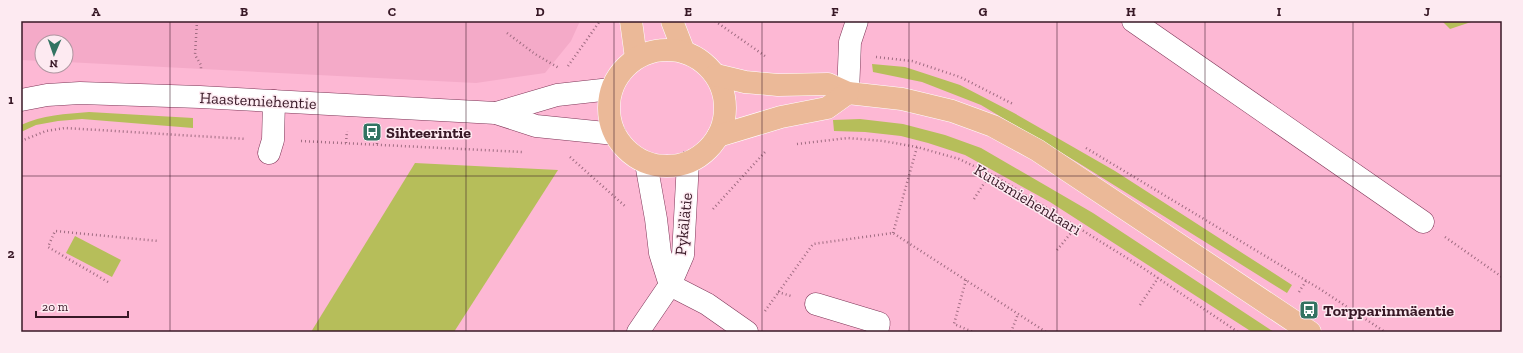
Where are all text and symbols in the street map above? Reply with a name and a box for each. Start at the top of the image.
text: A [92,4,101,19]
text: B [240,4,248,19]
text: C [388,4,396,19]
text: D [535,4,545,19]
text: E [684,4,692,19]
text: F [831,4,839,19]
text: G [979,4,988,19]
text: H [1126,4,1136,19]
text: I [1277,4,1282,19]
text: J [1424,4,1430,19]
north arrow [34,34,74,74]
text: N [49,57,58,70]
street label: Haastemiehentie [199,88,317,113]
text: 1 [8,92,14,107]
bus stop icon: Sihteerintie [361,121,383,143]
place label: Sihteerintie [386,123,471,142]
street label: Kuusmiehenkaari [971,160,1085,239]
street label: Pykälätie [671,192,696,256]
text: 2 [8,246,15,261]
scale bar [36,293,128,319]
bus stop icon: Torpparinmäentie [1298,299,1320,321]
text: 20 m [42,300,69,314]
place label: Torpparinmäentie [1323,301,1454,320]

